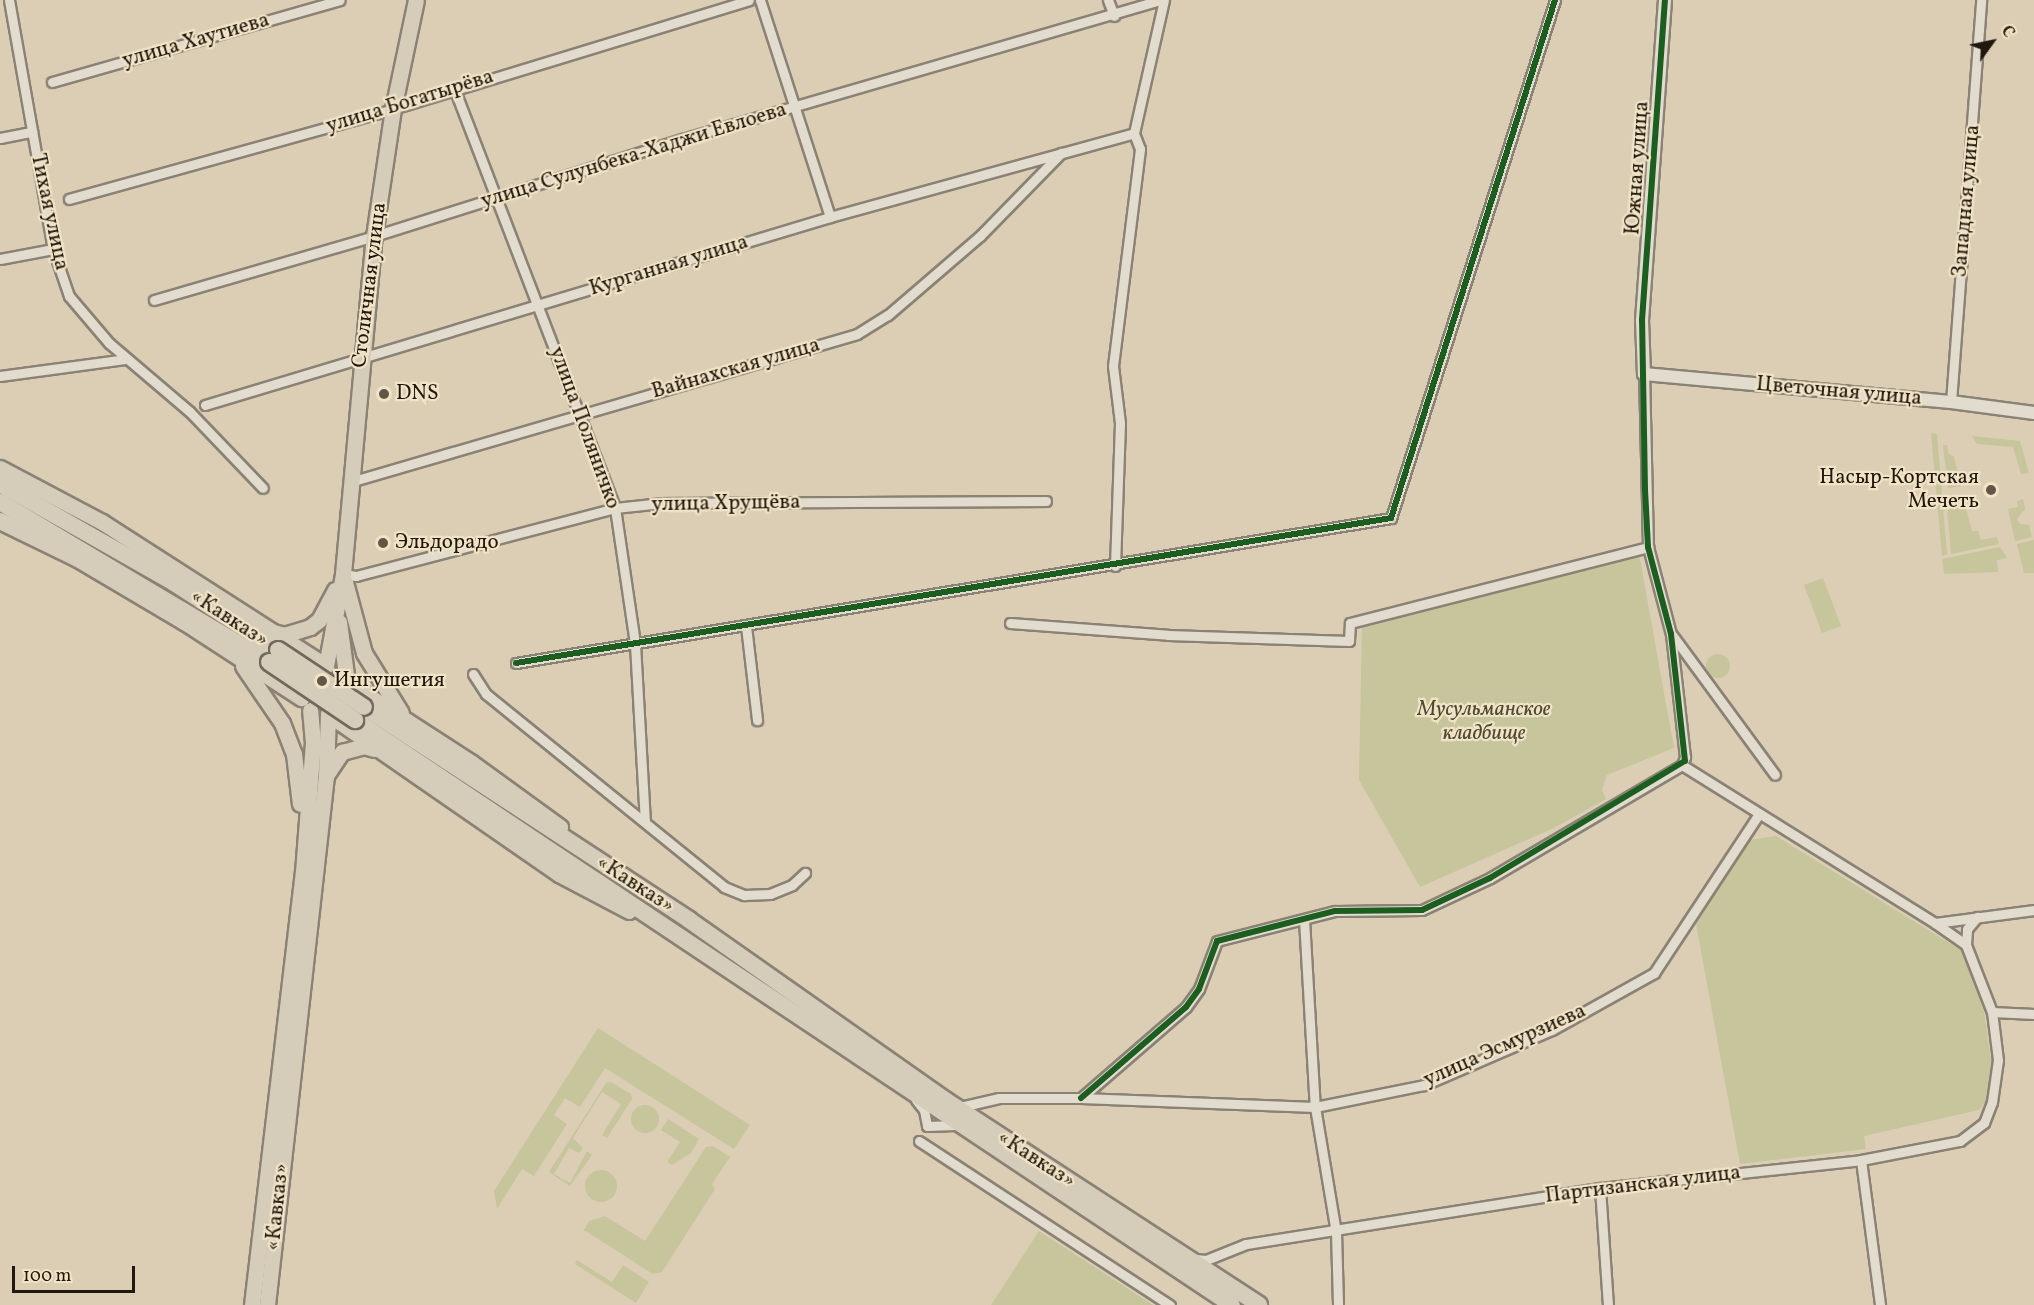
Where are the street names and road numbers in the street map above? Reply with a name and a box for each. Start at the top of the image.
street label: улица Хаутиева [120,8,272,74]
street label: улица Богатырёва [323,65,497,139]
street label: улица Сулунбека-Хаджи Евлоева [478,97,790,215]
street label: Южная улица [1621,100,1655,236]
street label: Западная улица [1948,123,1986,279]
street label: Тихая улица [24,151,74,273]
street label: Столичная улица [347,201,393,369]
street label: Курганная улица [586,230,752,302]
street label: Вайнахская улица [649,333,823,405]
street label: улица Поляничко [543,343,625,513]
street label: Цветочная улица [1755,372,1923,412]
street label: улица Хрущёва [651,490,801,518]
street label: «Кавказ» [185,585,273,653]
street label: «Кавказ» [591,851,679,919]
street label: улица Эсмурзиева [1420,999,1590,1093]
street label: «Кавказ» [992,1126,1080,1194]
street label: Партизанская улица [1543,1160,1743,1210]
street label: «Кавказ» [261,1162,295,1252]

